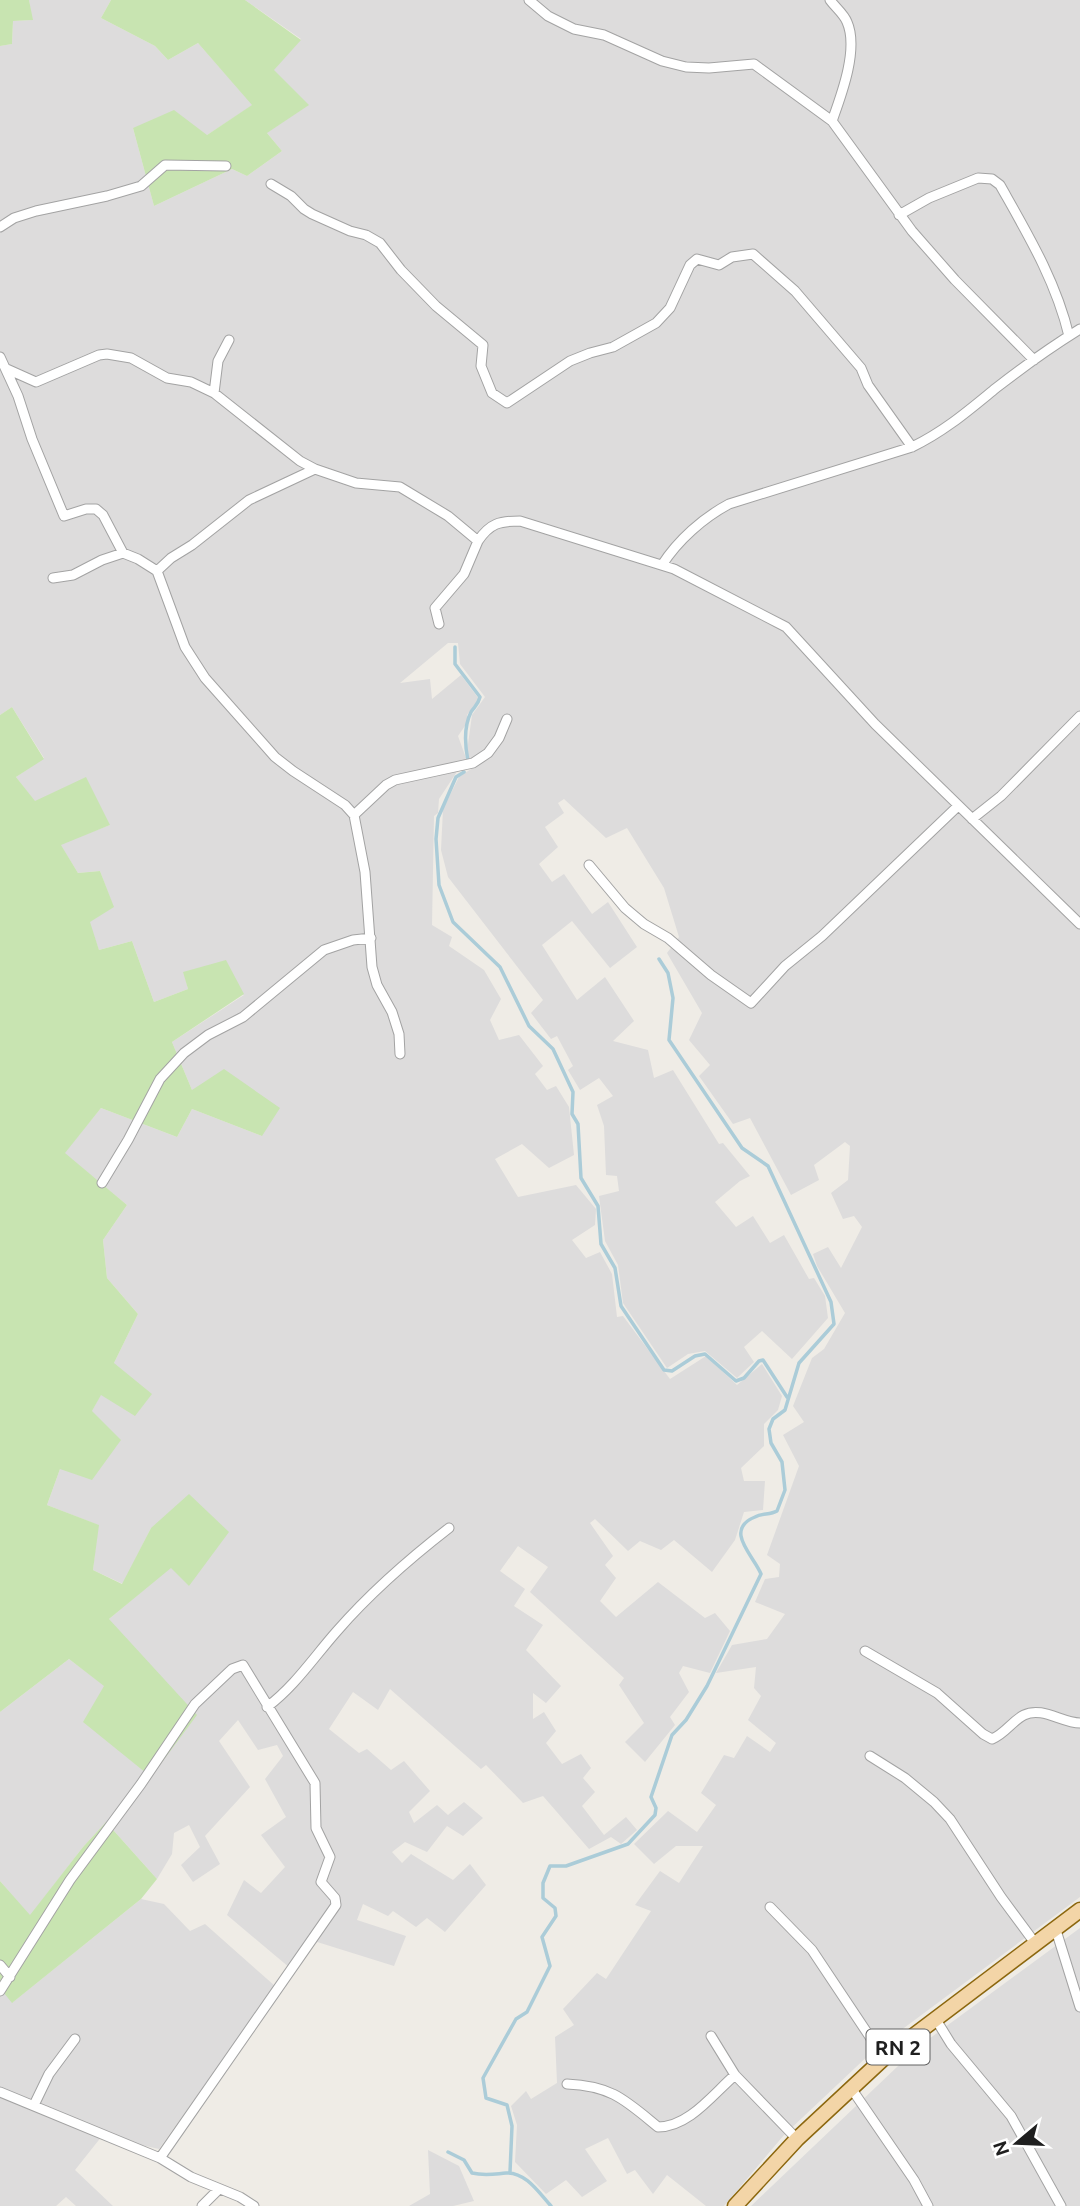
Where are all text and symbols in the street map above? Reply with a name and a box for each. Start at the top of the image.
road number: RN 2 [866,2030,930,2064]
north arrow [982,2108,1052,2178]
text: N [988,2138,1014,2159]

